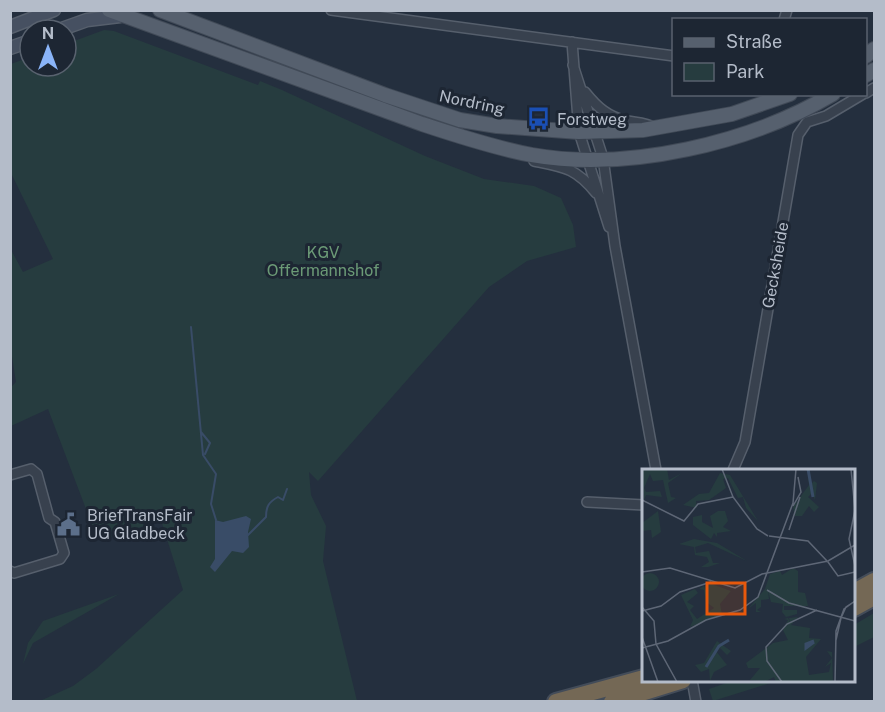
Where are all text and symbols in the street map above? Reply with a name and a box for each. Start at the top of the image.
north arrow [18,18,78,78]
legend [672,18,867,96]
text: N [42,24,54,43]
text: Straße [726,31,782,52]
text: Park [726,61,764,82]
street label: Nordring [437,86,506,119]
bus stop icon: Forstweg [526,106,552,132]
place label: Forstweg [557,110,627,129]
street label: Gecksheide [759,221,792,310]
park label: KGV Offermannshof [267,243,379,280]
inset map [642,469,855,682]
place label: BriefTransFair UG Gladbeck [87,506,193,543]
public building icon: BriefTransFair UG Gladbeck [56,511,82,537]

